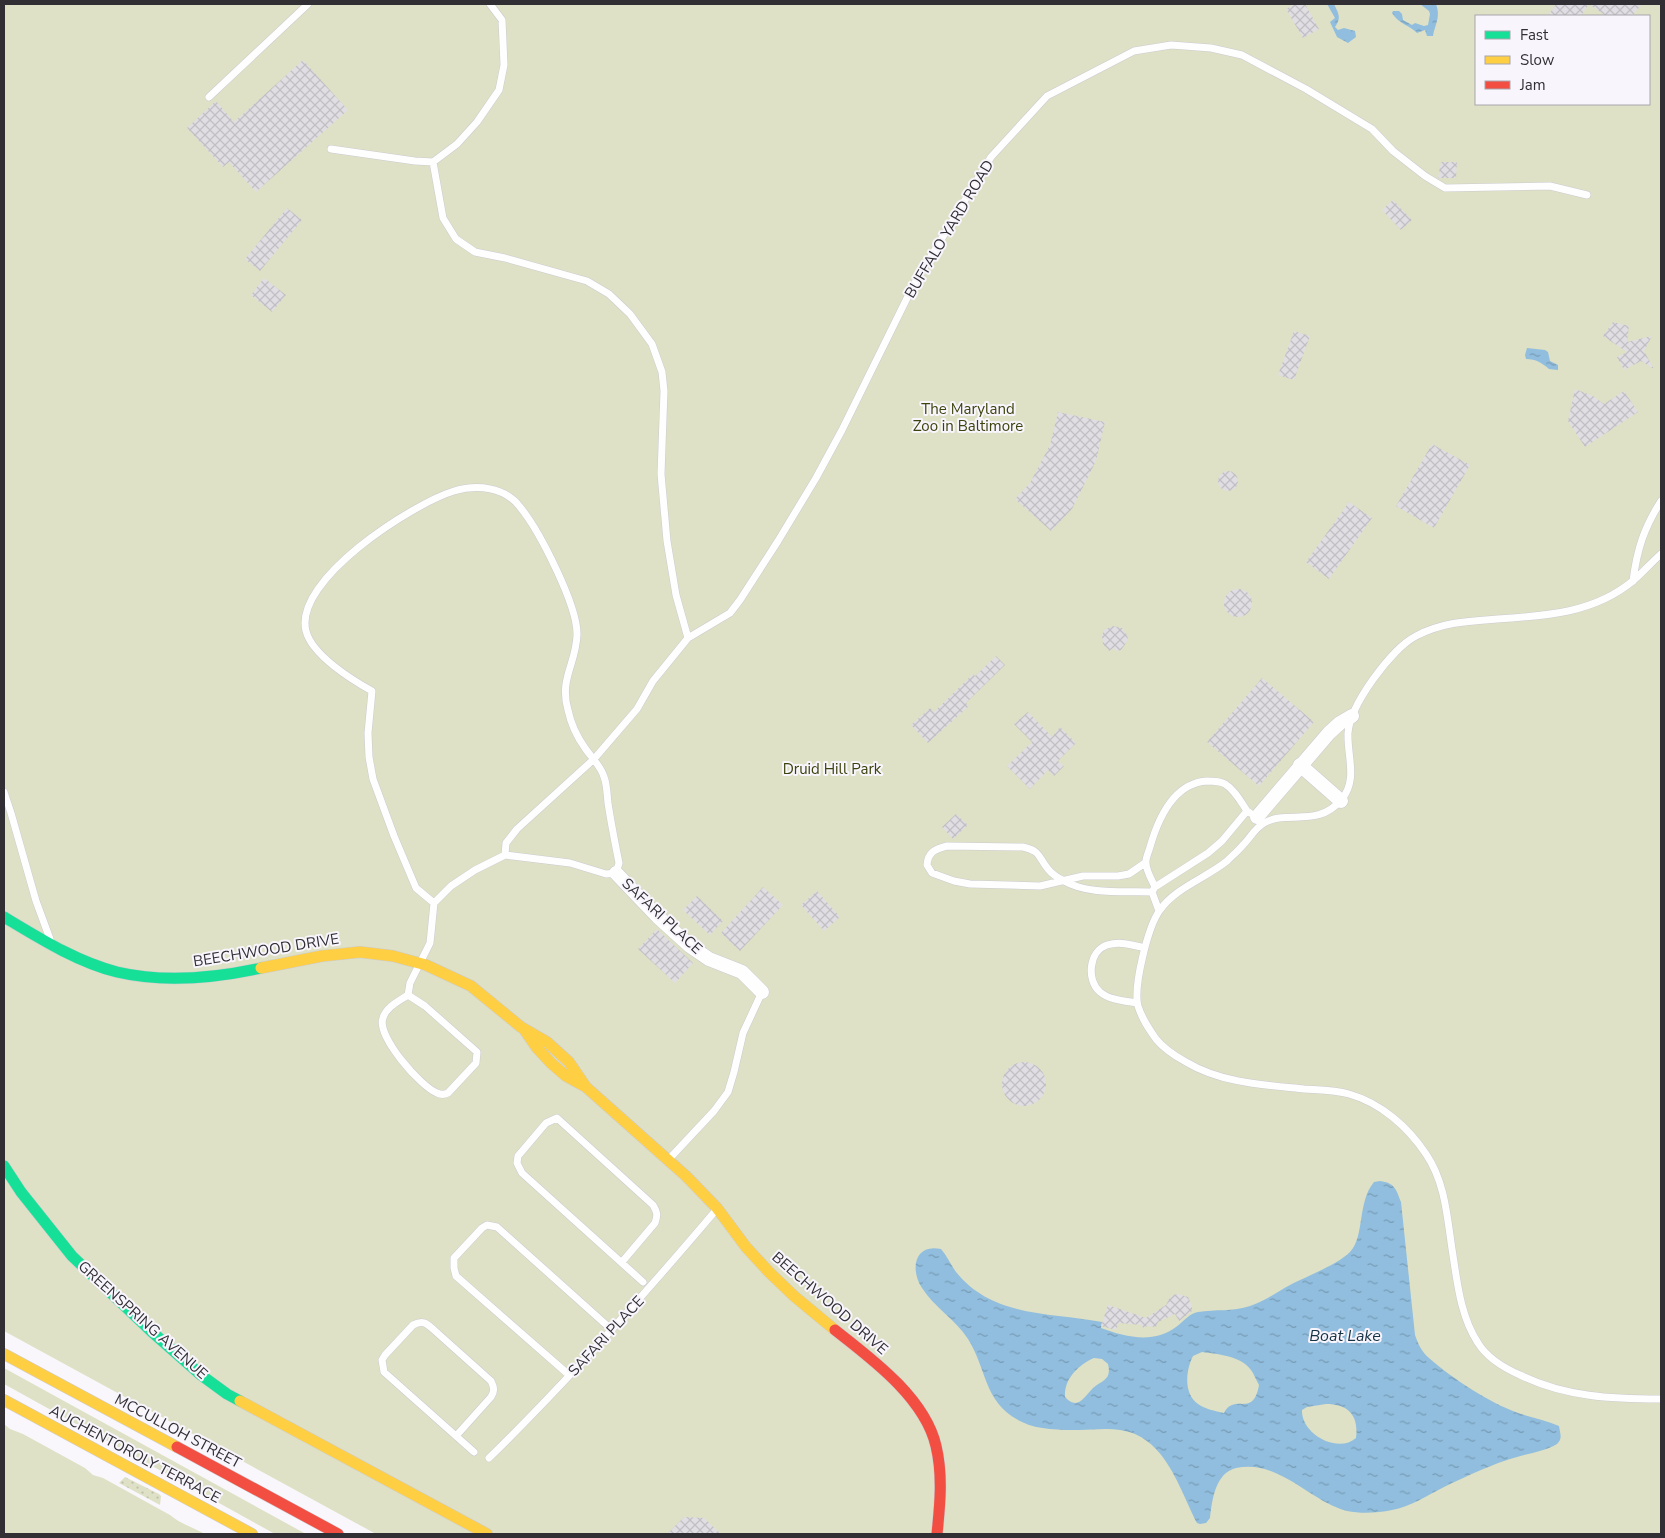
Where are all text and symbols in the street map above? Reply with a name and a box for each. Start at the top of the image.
legend [1475,15,1650,105]
text: Fast [1520,25,1549,45]
text: Slow [1520,50,1555,70]
text: Jam [1519,75,1546,95]
street label: BUFFALO YARD ROAD [900,156,998,302]
park label: The Maryland Zoo in Baltimore [913,399,1023,436]
park label: Druid Hill Park [783,759,882,779]
street label: SAFARI PLACE [617,874,707,958]
street label: BEECHWOOD DRIVE [192,929,340,971]
street label: BEECHWOOD DRIVE [768,1247,892,1359]
street label: GREENSPRING AVENUE [74,1256,212,1384]
street label: SAFARI PLACE [564,1291,648,1381]
water label: Boat Lake [1309,1325,1381,1347]
street label: MCCULLOH STREET [111,1389,245,1473]
street label: AUCHENTOROLY TERRACE [46,1400,224,1508]

